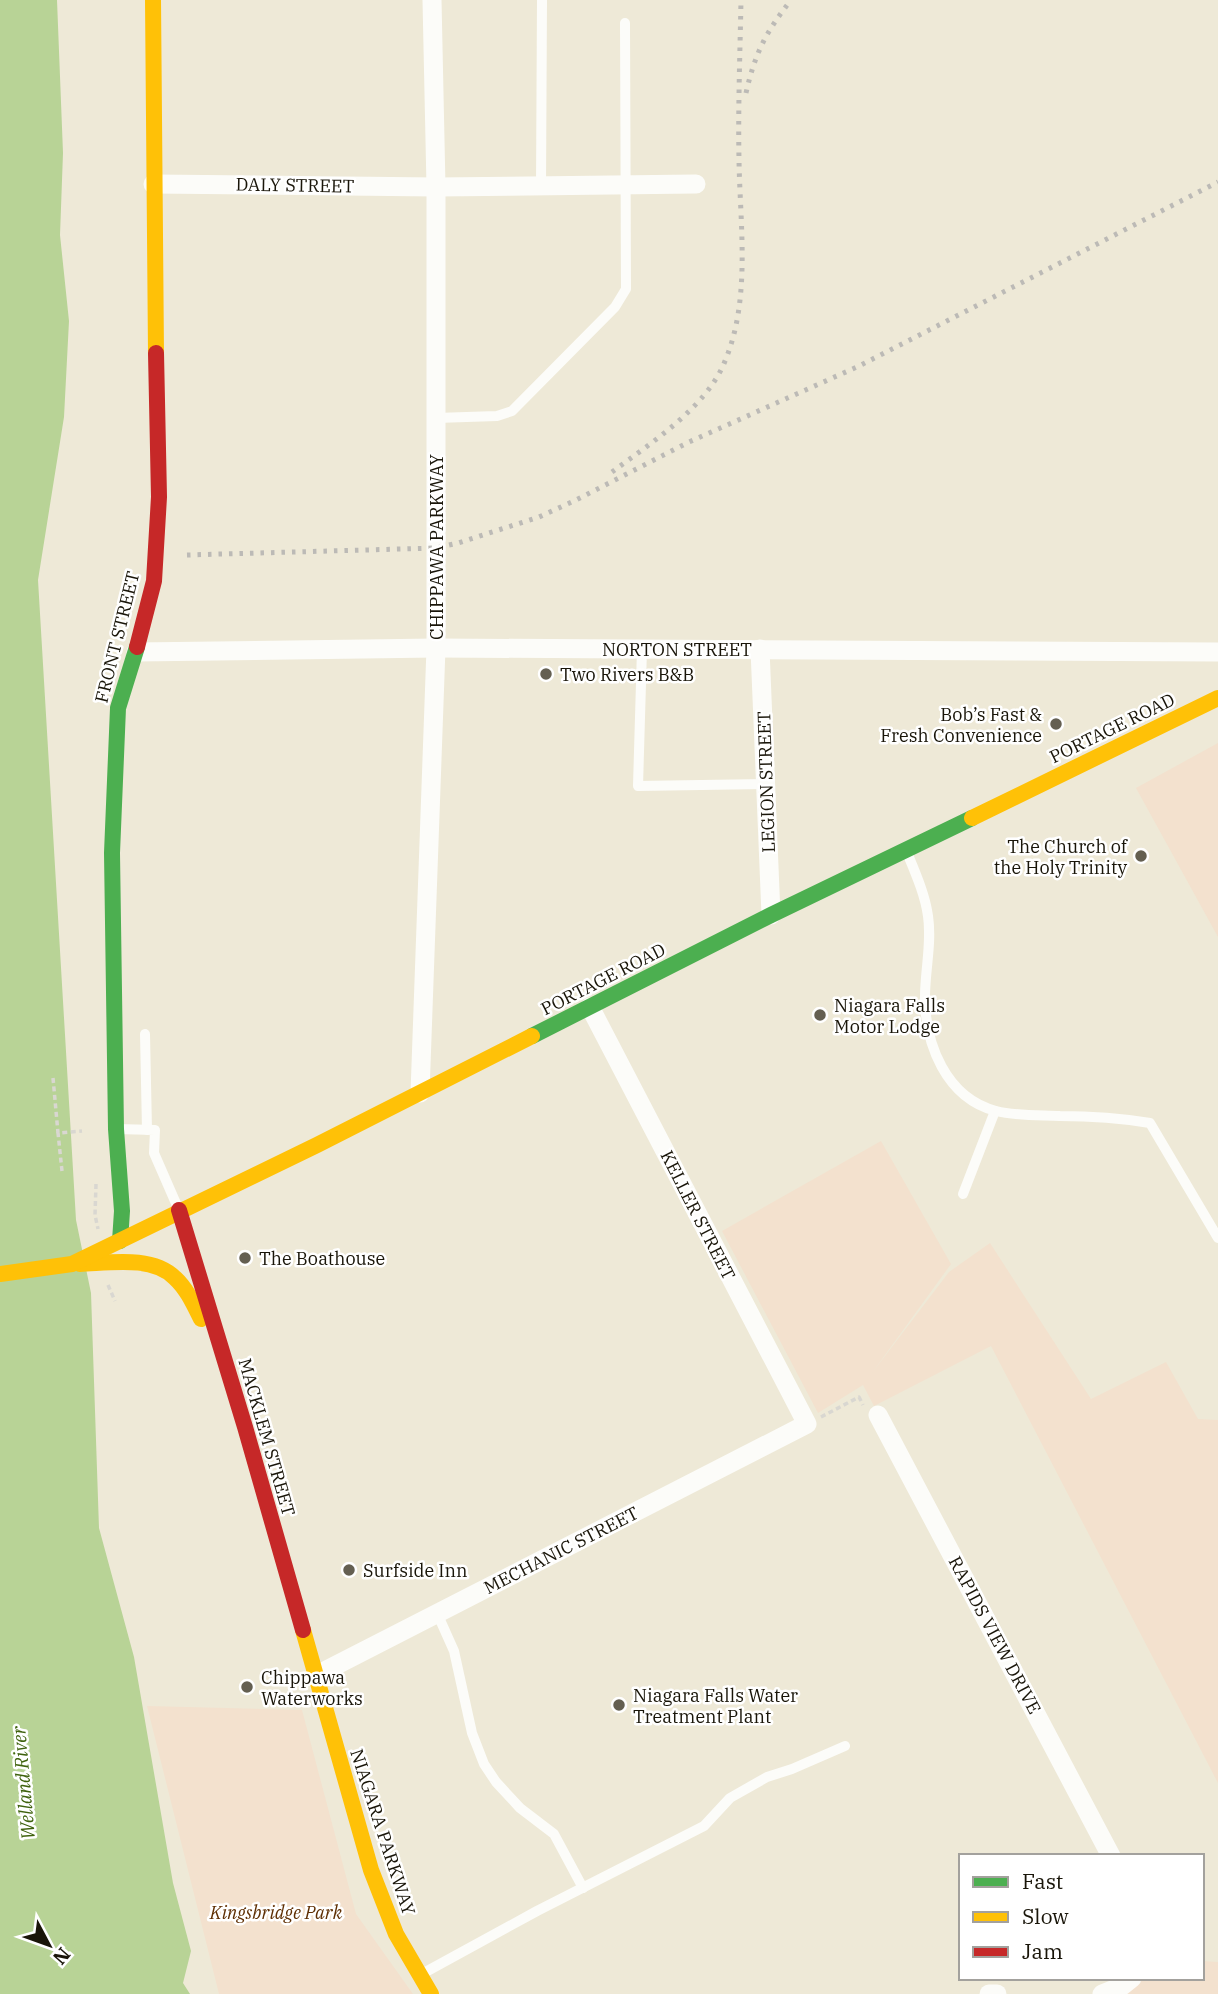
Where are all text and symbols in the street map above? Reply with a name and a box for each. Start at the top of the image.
street label: DALY STREET [236,172,355,198]
street label: CHIPPAWA PARKWAY [425,453,448,640]
street label: FRONT STREET [90,568,145,705]
street label: NORTON STREET [602,638,752,661]
place label: Two Rivers B&B [560,663,694,686]
marker: Two Rivers B&B [538,666,554,682]
street label: PORTAGE ROAD [1046,688,1178,768]
place label: Bob’s Fast & Fresh Convenience [880,703,1042,747]
street label: LEGION STREET [752,711,780,853]
marker: Bob’s Fast & Fresh Convenience [1048,716,1064,732]
place label: The Church of the Holy Trinity [994,835,1129,879]
marker: The Church of the Holy Trinity [1133,848,1149,864]
street label: PORTAGE ROAD [537,938,669,1020]
place label: Niagara Falls Motor Lodge [834,994,945,1038]
marker: Niagara Falls Motor Lodge [812,1007,828,1023]
street label: KELLER STREET [655,1146,741,1284]
place label: The Boathouse [259,1247,385,1270]
marker: The Boathouse [237,1250,253,1266]
street label: MACKLEM STREET [233,1355,301,1519]
street label: MECHANIC STREET [480,1501,642,1599]
street label: RAPIDS VIEW DRIVE [944,1552,1046,1718]
place label: Surfside Inn [363,1559,468,1582]
marker: Surfside Inn [341,1562,357,1578]
place label: Chippawa Waterworks [261,1666,363,1710]
marker: Chippawa Waterworks [239,1679,255,1695]
place label: Niagara Falls Water Treatment Plant [633,1684,798,1728]
marker: Niagara Falls Water Treatment Plant [611,1697,627,1713]
water label: Welland River [6,1725,40,1841]
street label: NIAGARA PARKWAY [345,1746,421,1918]
legend [959,1854,1204,1980]
text: Fast [1022,1867,1063,1895]
park label: Kingsbridge Park [209,1901,343,1924]
text: Slow [1022,1902,1069,1930]
north arrow [14,1910,84,1980]
text: Jam [1022,1937,1063,1965]
text: N [48,1943,76,1970]

